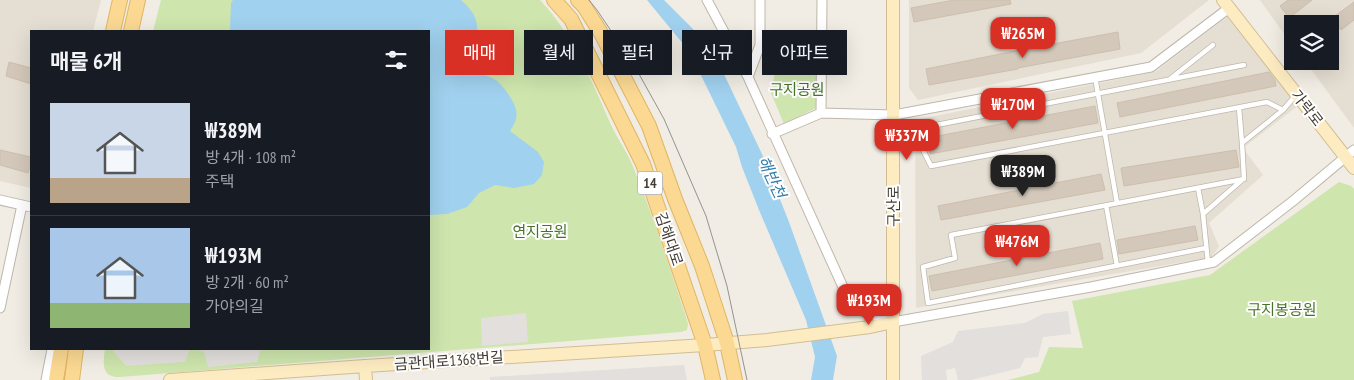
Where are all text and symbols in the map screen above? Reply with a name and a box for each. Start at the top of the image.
map controls [1284,15,1339,70]
button: layers [1284,15,1339,70]
pin: ₩265M [988,17,1058,59]
text: ₩265M [1001,23,1045,43]
chip: 매매 [445,30,514,75]
chip: 월세 [524,30,593,75]
chip: 필터 [603,30,672,75]
chip: 신규 [682,30,752,75]
chip: 아파트 [762,30,847,75]
icon: filters [382,46,410,74]
text: 매물 6개 [50,48,122,75]
park label: 구지공원 [769,80,825,99]
street label: 가락로 [1287,86,1328,130]
pin: ₩170M [978,88,1048,130]
text: ₩170M [991,94,1035,114]
text: ₩389M [205,117,261,144]
pin: ₩337M [872,119,942,161]
icon: home [90,123,150,183]
text: ₩337M [885,125,929,145]
text: 방 4개 · 108 m² [205,147,296,167]
water label: 해반천 [754,153,791,203]
pin: ₩389M [988,154,1058,197]
text: ₩389M [1001,161,1045,181]
text: 주택 [205,171,234,191]
road number: 14 [638,172,662,194]
street label: 구산로 [884,185,903,227]
street label: 김해대로 [652,210,687,268]
park label: 연지공원 [512,222,568,241]
pin: ₩476M [982,224,1052,267]
text: ₩476M [995,231,1039,251]
text: ₩193M [205,242,261,269]
icon: home [90,248,150,308]
text: 방 2개 · 60 m² [205,272,289,292]
pin: ₩193M [834,284,904,326]
text: ₩193M [847,290,891,310]
text: 가야의길 [205,296,264,316]
park label: 구지봉공원 [1247,300,1317,319]
street label: 금관대로1368번길 [394,347,504,374]

